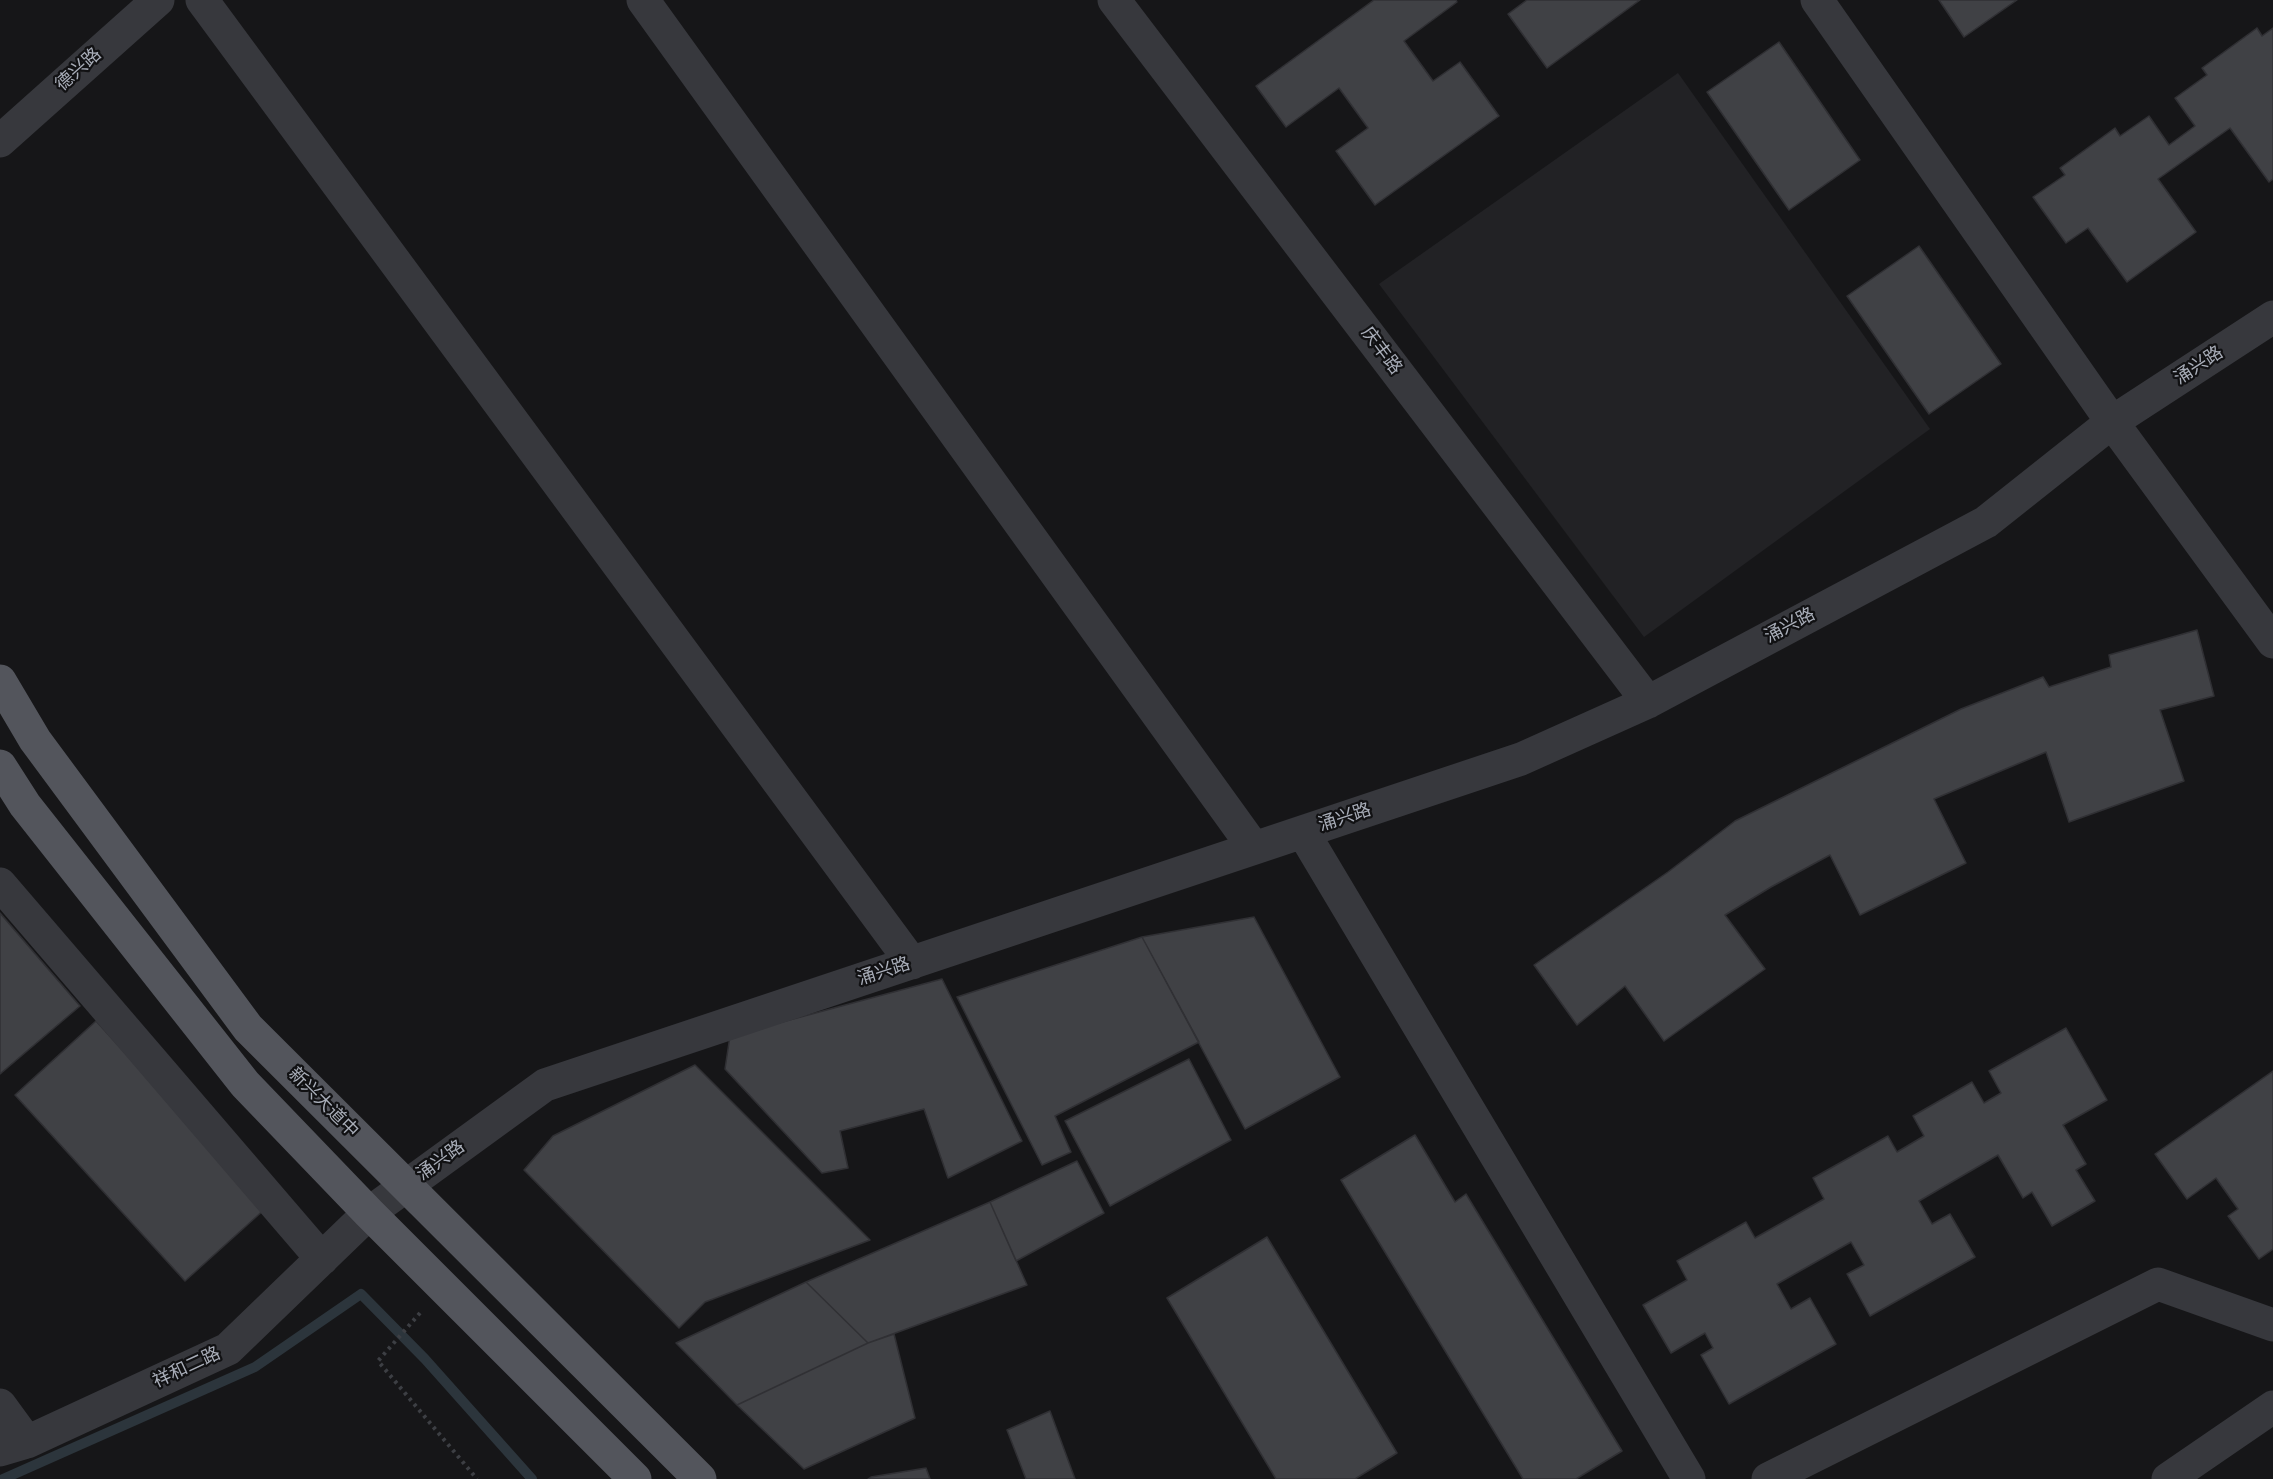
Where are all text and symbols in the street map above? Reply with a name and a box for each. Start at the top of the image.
street label: 德兴路 [52,44,106,96]
street label: 庆丰路 [1356,323,1406,379]
street label: 涌兴路 [2170,342,2228,390]
street label: 涌兴路 [1761,604,1819,648]
street label: 涌兴路 [1316,799,1374,837]
street label: 涌兴路 [855,953,913,991]
street label: 新兴大道中 [284,1064,362,1142]
street label: 涌兴路 [413,1136,469,1186]
street label: 祥和二路 [150,1343,224,1393]

